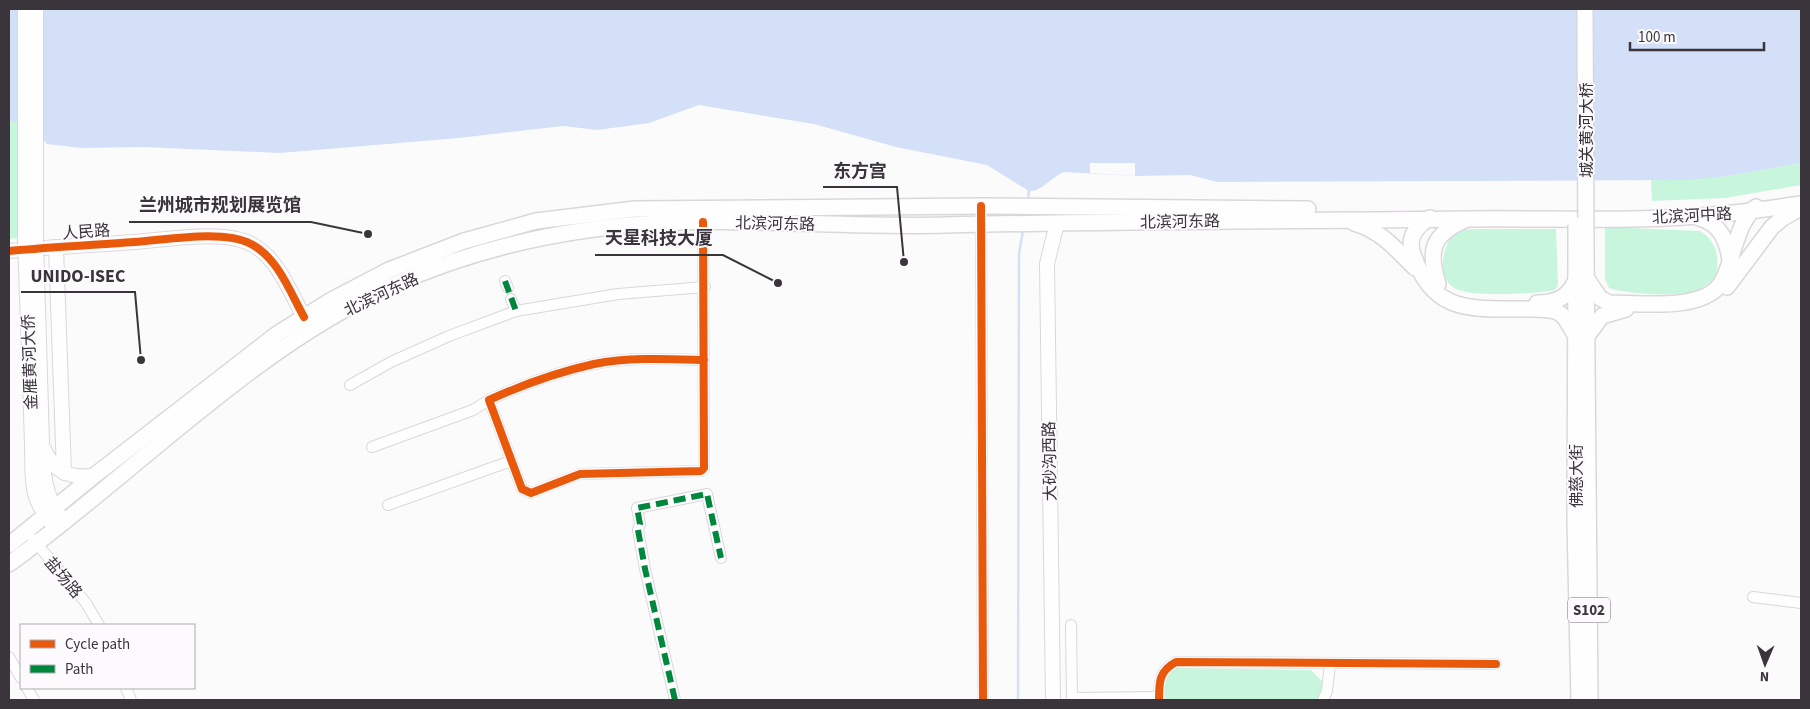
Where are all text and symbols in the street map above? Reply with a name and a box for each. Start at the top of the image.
scale bar [1630,20,1764,52]
text: 100 m [1638,27,1676,48]
street label: 城关黄河大桥 [1576,82,1598,178]
callout: 东方宫 [823,154,897,187]
text: 东方宫 [833,159,887,184]
callout: 兰州城市规划展览馆 [129,189,311,222]
text: 兰州城市规划展览馆 [139,193,301,218]
street label: 北滨河中路 [1652,203,1733,229]
street label: 北滨河东路 [1140,210,1220,234]
street label: 北滨河东路 [735,212,815,236]
street label: 人民路 [61,219,111,245]
callout: 天星科技大厦 [595,222,723,255]
text: 天星科技大厦 [605,226,713,251]
callout: UNIDO-ISEC [21,259,135,292]
text: UNIDO-ISEC [31,264,126,289]
street label: 北滨河东路 [341,268,422,322]
street label: 金雁黄河大侨 [17,314,43,410]
street label: 大砂沟西路 [1038,421,1062,501]
street label: 佛慈大街 [1566,444,1588,508]
street label: 盐场路 [39,552,87,603]
road number: S102 [1568,598,1610,622]
legend [20,624,195,689]
text: Cycle path [65,634,130,655]
north arrow [1740,639,1790,689]
text: Path [65,659,93,680]
text: N [1760,666,1770,686]

